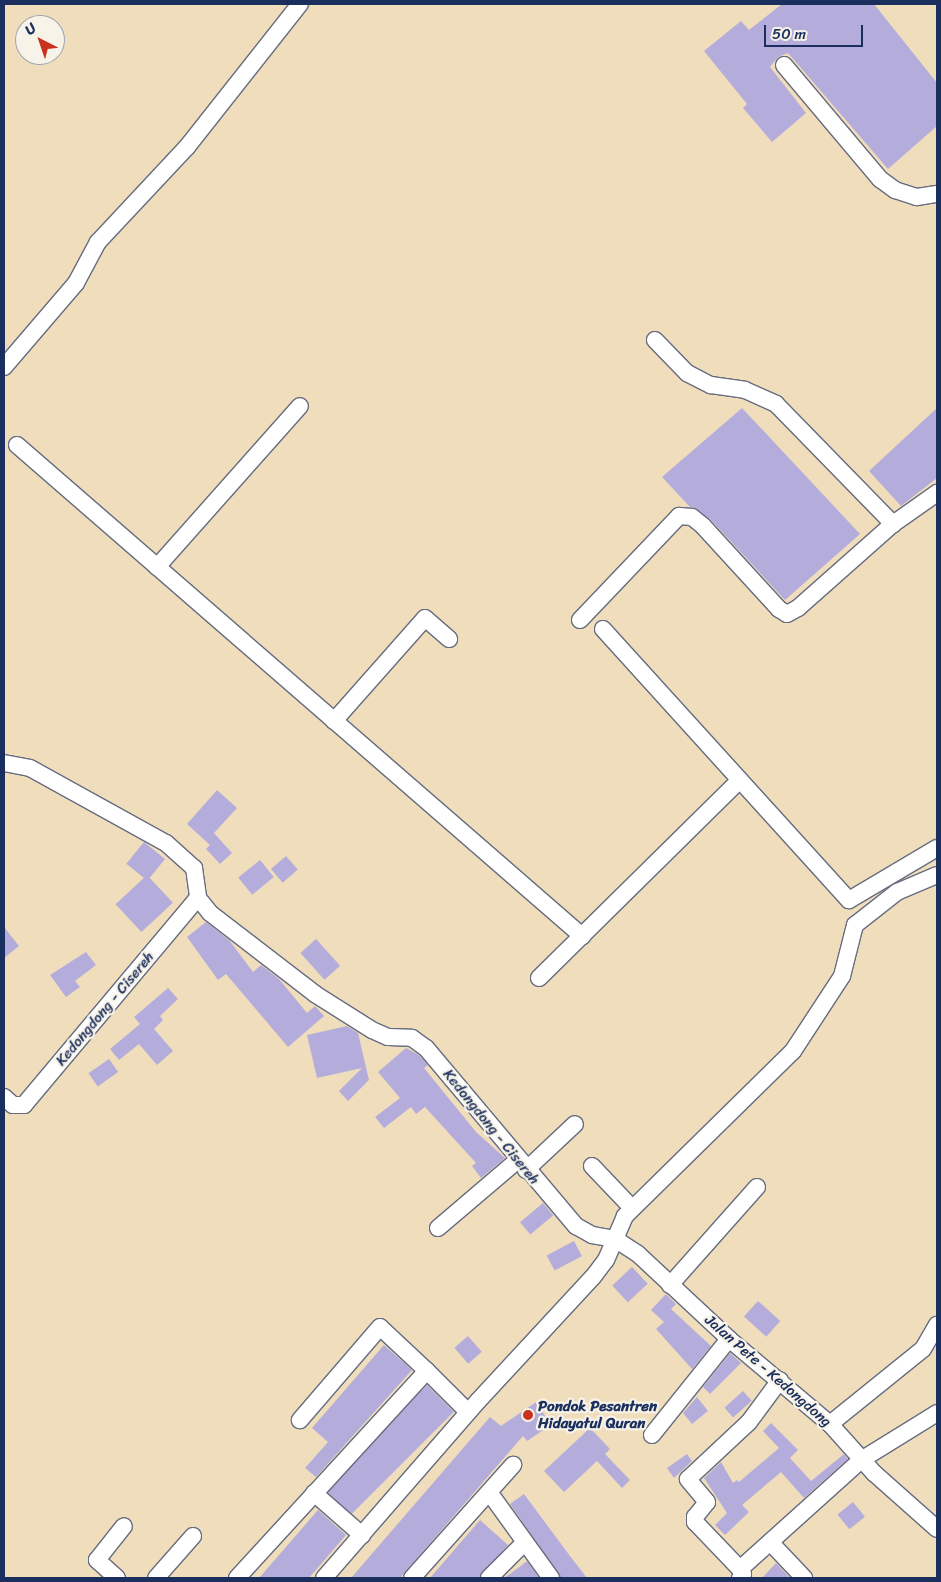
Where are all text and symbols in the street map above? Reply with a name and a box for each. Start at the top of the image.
north arrow [15,15,65,65]
scale bar [766,15,865,47]
text: U [19,17,42,42]
text: 50 m [772,21,806,47]
street label: Kedongdong - Cisereh [52,948,158,1070]
street label: Kedongdong - Cisereh [439,1066,543,1188]
street label: Jalan Pete - Kedongdong [701,1311,835,1431]
place label: Pondok Pesantren Hidayatul Quran [538,1397,657,1432]
marker: Pondok Pesantren Hidayatul Quran [522,1409,534,1421]

